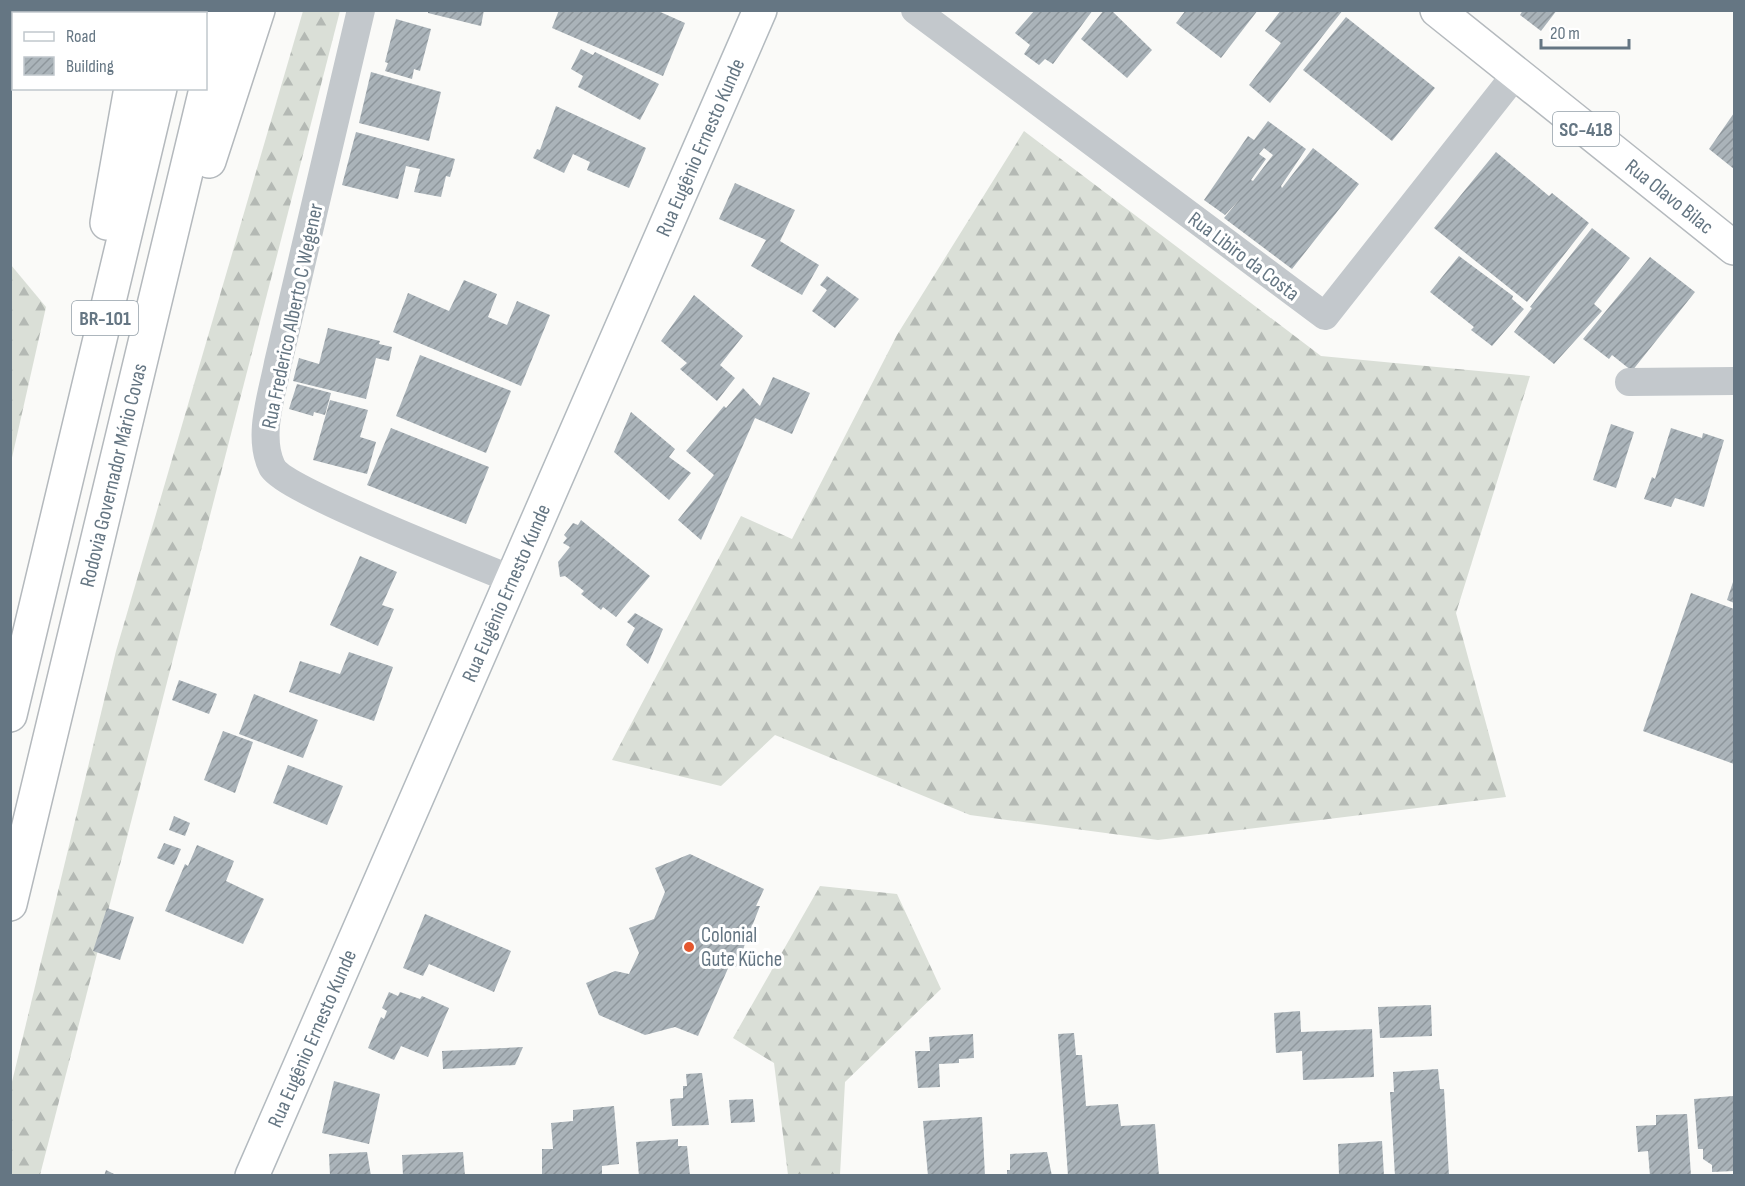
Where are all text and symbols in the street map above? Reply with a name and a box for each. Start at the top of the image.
legend [12,12,207,90]
scale bar [1541,12,1630,50]
text: 20 m [1550,23,1580,44]
text: Road [66,26,96,47]
street label: Rua Eugênio Ernesto Kunde [651,55,750,240]
text: Building [66,56,114,77]
road number: SC-418 [1553,112,1619,146]
street label: Rua Olavo Bilac [1620,154,1718,240]
street label: Rua Frederico Alberto C Wegener [256,201,329,431]
street label: Rua Libiro da Costa [1183,206,1304,306]
road number: BR-101 [72,301,138,335]
street label: Rodovia Governador Mário Covas [75,361,153,590]
street label: Rua Eugênio Ernesto Kunde [457,500,556,686]
place label: Colonial Gute Küche [701,923,782,972]
marker: Colonial Gute Küche [682,940,696,954]
street label: Rua Eugênio Ernesto Kunde [263,946,362,1131]

